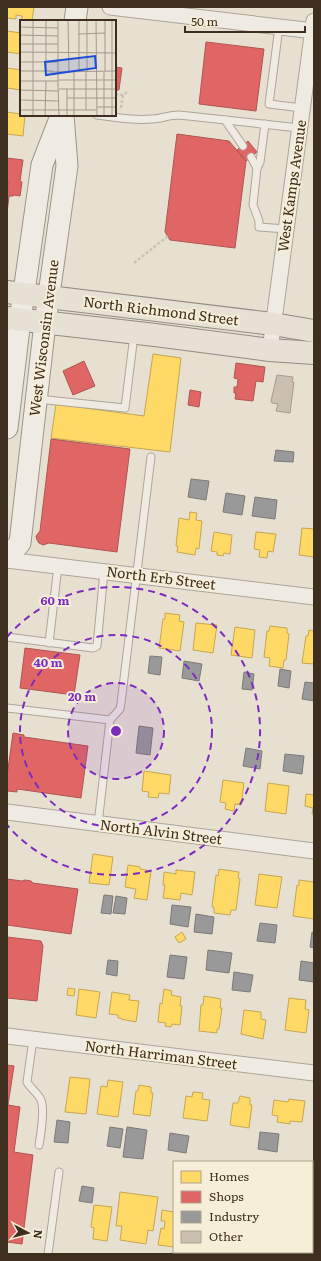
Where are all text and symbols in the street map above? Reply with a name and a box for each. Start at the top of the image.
scale bar [185,8,305,34]
text: 50 m [191,12,218,30]
inset map [20,20,116,116]
street label: West Kamps Avenue [272,118,310,253]
street label: West Wisconsin Avenue [23,258,63,418]
street label: North Richmond Street [82,291,240,330]
street label: North Erb Street [105,560,217,594]
text: 60 m [41,591,69,609]
text: 40 m [34,653,63,671]
text: 20 m [68,687,96,705]
centre of rings [109,724,123,738]
street label: North Alvin Street [99,814,224,848]
street label: North Harriman Street [84,1035,239,1073]
legend [173,1161,313,1253]
text: Homes [209,1167,249,1185]
text: Shops [209,1187,244,1205]
text: Industry [209,1207,259,1225]
north arrow [8,1213,48,1253]
text: Other [209,1227,243,1245]
text: N [30,1229,47,1240]

